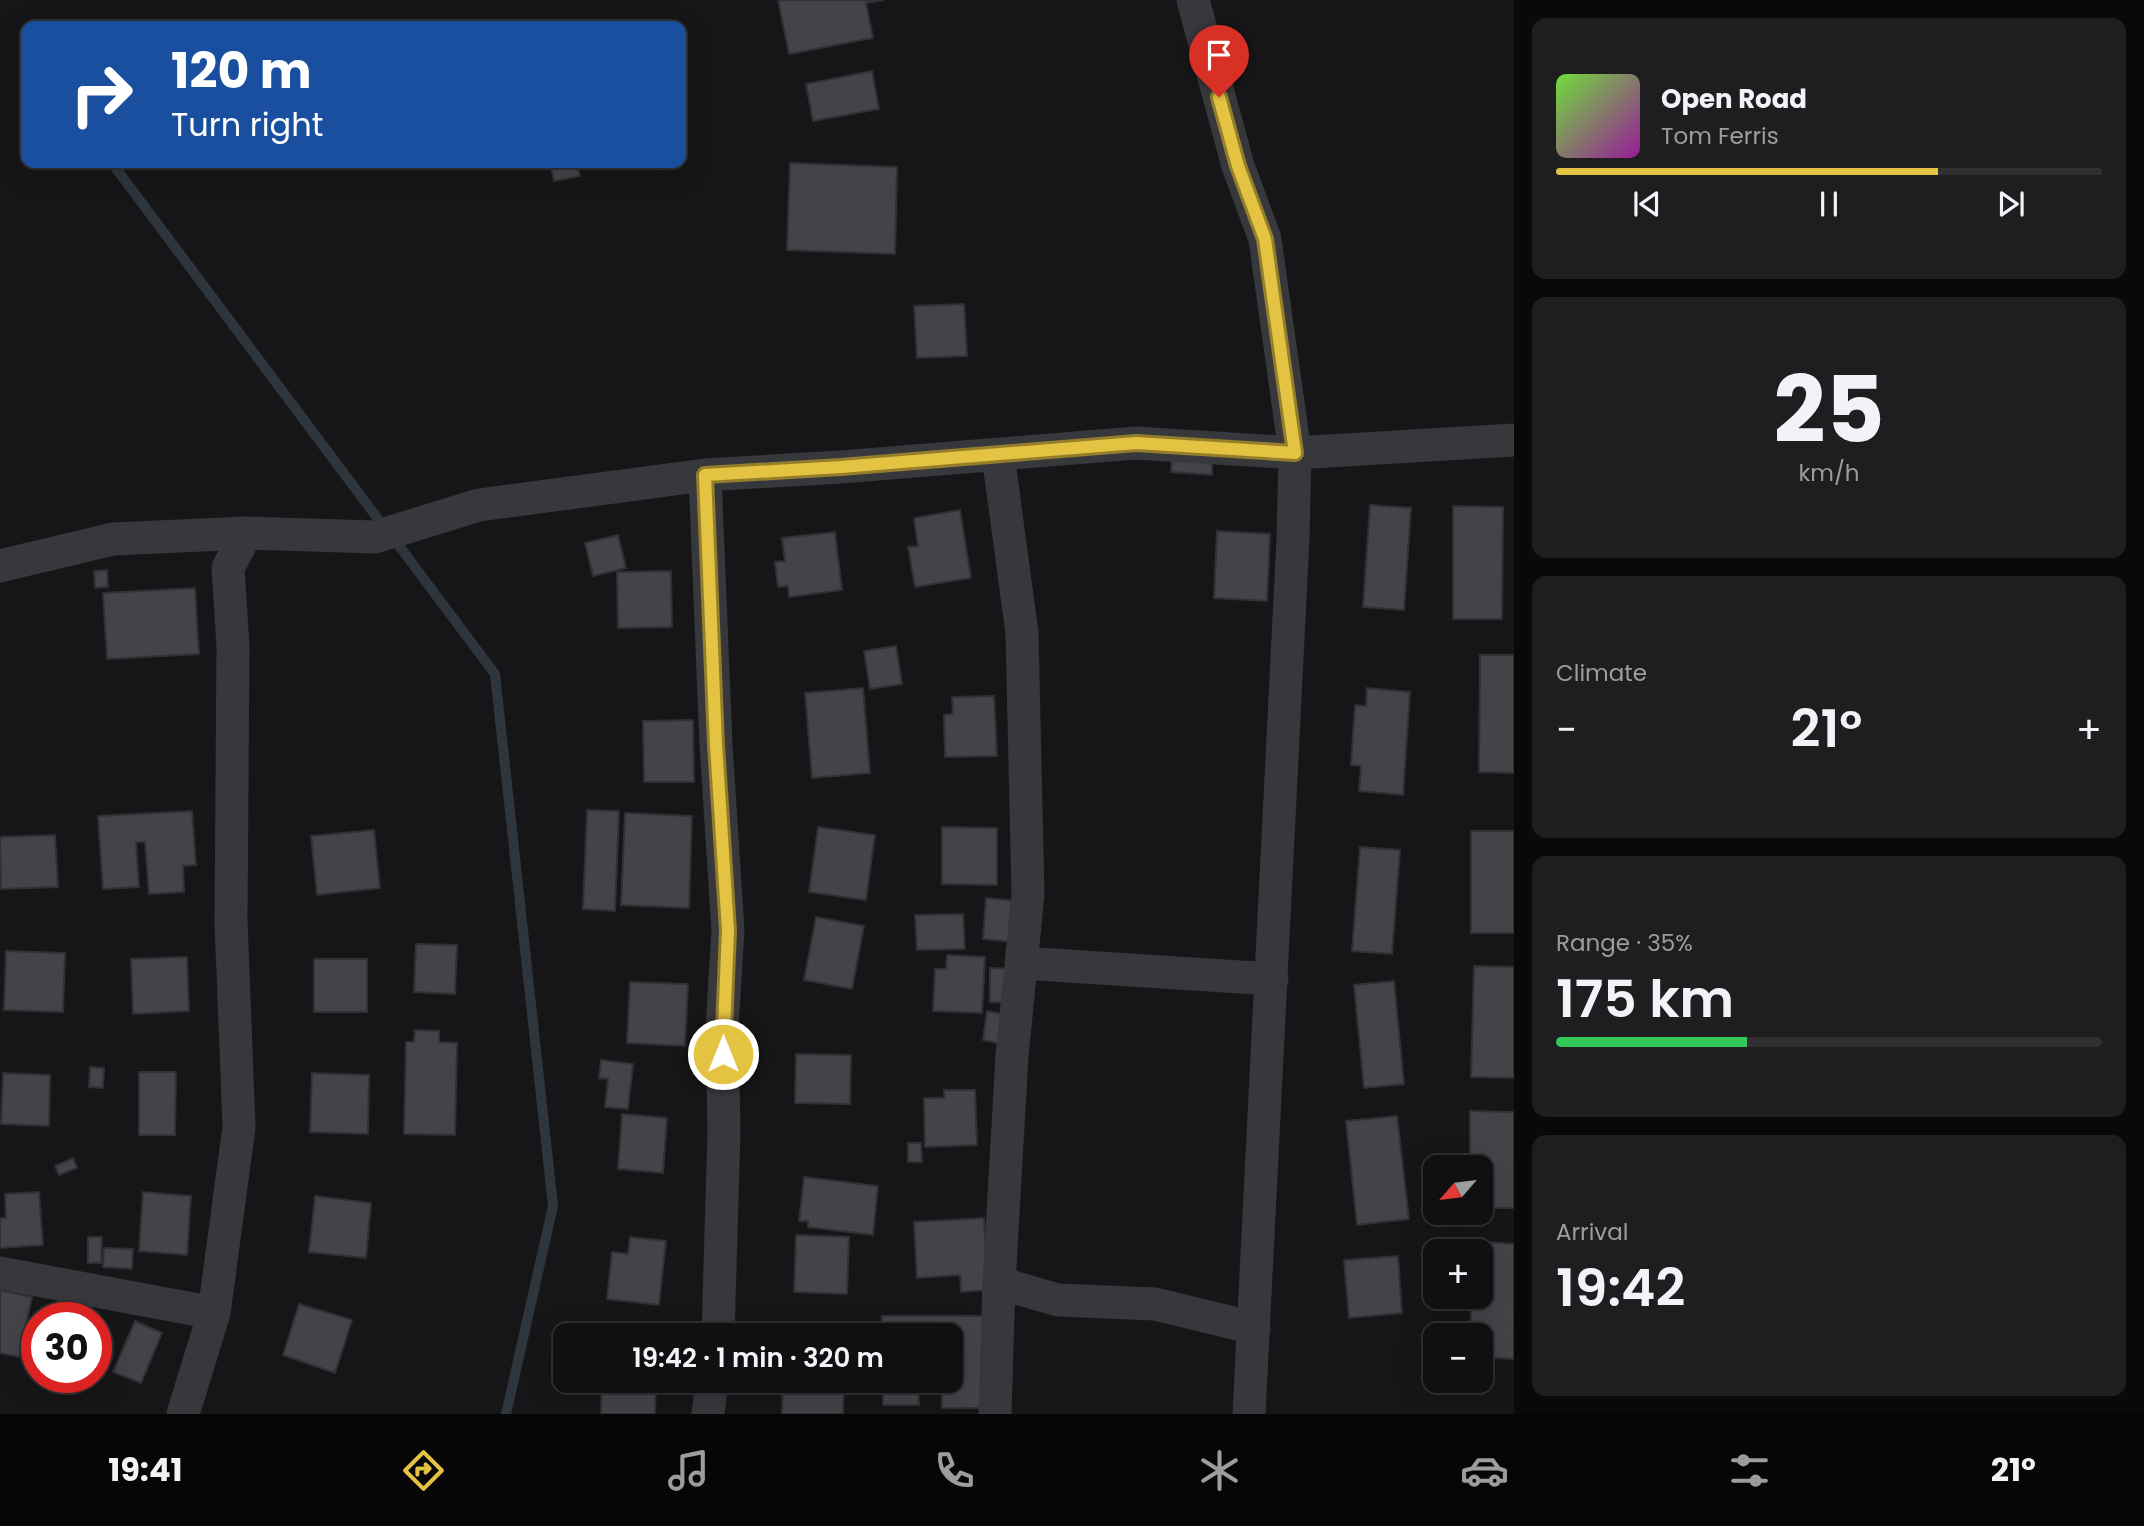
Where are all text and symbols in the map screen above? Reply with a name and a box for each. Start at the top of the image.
pin [1189,25,1249,97]
icon: arrive [1200,36,1238,74]
text: 120 m [171,37,312,105]
icon: right [56,49,147,140]
text: Open Road [1661,81,1807,117]
text: Turn right [171,102,323,147]
text: Tom Ferris [1661,120,1779,152]
icon: previous [1628,185,1666,223]
icon: pause [1810,185,1848,223]
icon: next [1992,185,2030,223]
text: 25 [1773,346,1885,474]
text: km/h [1798,457,1860,489]
text: Climate [1556,657,1647,689]
text: 21° [1791,692,1862,765]
text: − [1556,703,1577,756]
text: + [2076,703,2102,756]
text: Range · 35% [1556,927,1693,959]
text: 175 km [1556,962,1734,1035]
position arrow [686,1017,760,1091]
north arrow [1423,1155,1493,1225]
map controls [1423,1155,1493,1393]
text: Arrival [1556,1216,1628,1248]
button: + [1423,1239,1493,1309]
text: 19:42 [1556,1251,1685,1324]
speed limit sign: 30 [21,1302,112,1393]
button: − [1423,1323,1493,1393]
text: 19:42 · 1 min · 320 m [632,1340,884,1376]
icon: directions [399,1446,448,1495]
icon: music [664,1446,713,1495]
icon: phone [930,1446,979,1495]
icon: climate [1195,1446,1244,1495]
icon: car [1460,1446,1509,1495]
icon: filters [1725,1446,1774,1495]
text: 19:41 [108,1447,183,1492]
text: 21° [1991,1447,2036,1492]

